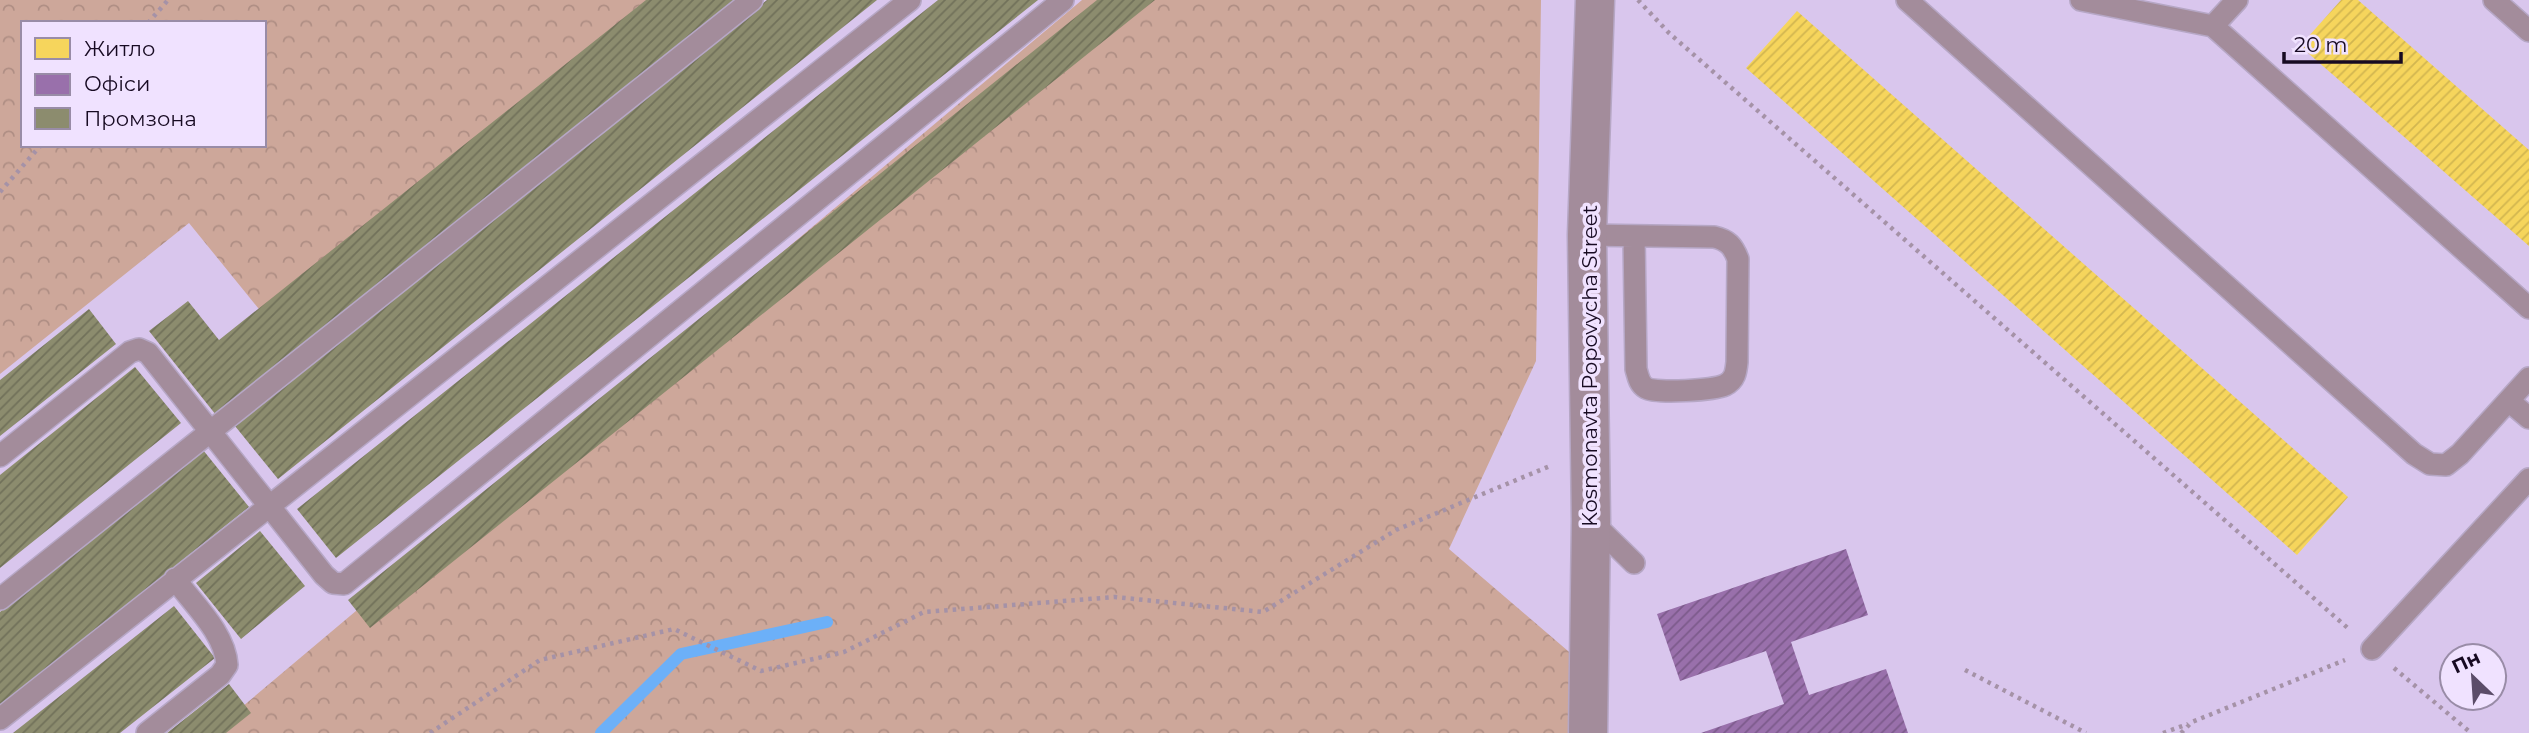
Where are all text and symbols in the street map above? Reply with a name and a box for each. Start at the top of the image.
legend [21,21,266,147]
scale bar [2284,21,2401,65]
text: 20 m [2294,32,2348,57]
text: Житло [84,36,155,61]
text: Офіси [84,71,150,96]
text: Промзона [84,106,197,131]
street label: Kosmonavta Popovycha Street [1577,205,1602,527]
north arrow [2438,642,2508,712]
text: Пн [2448,646,2484,679]

